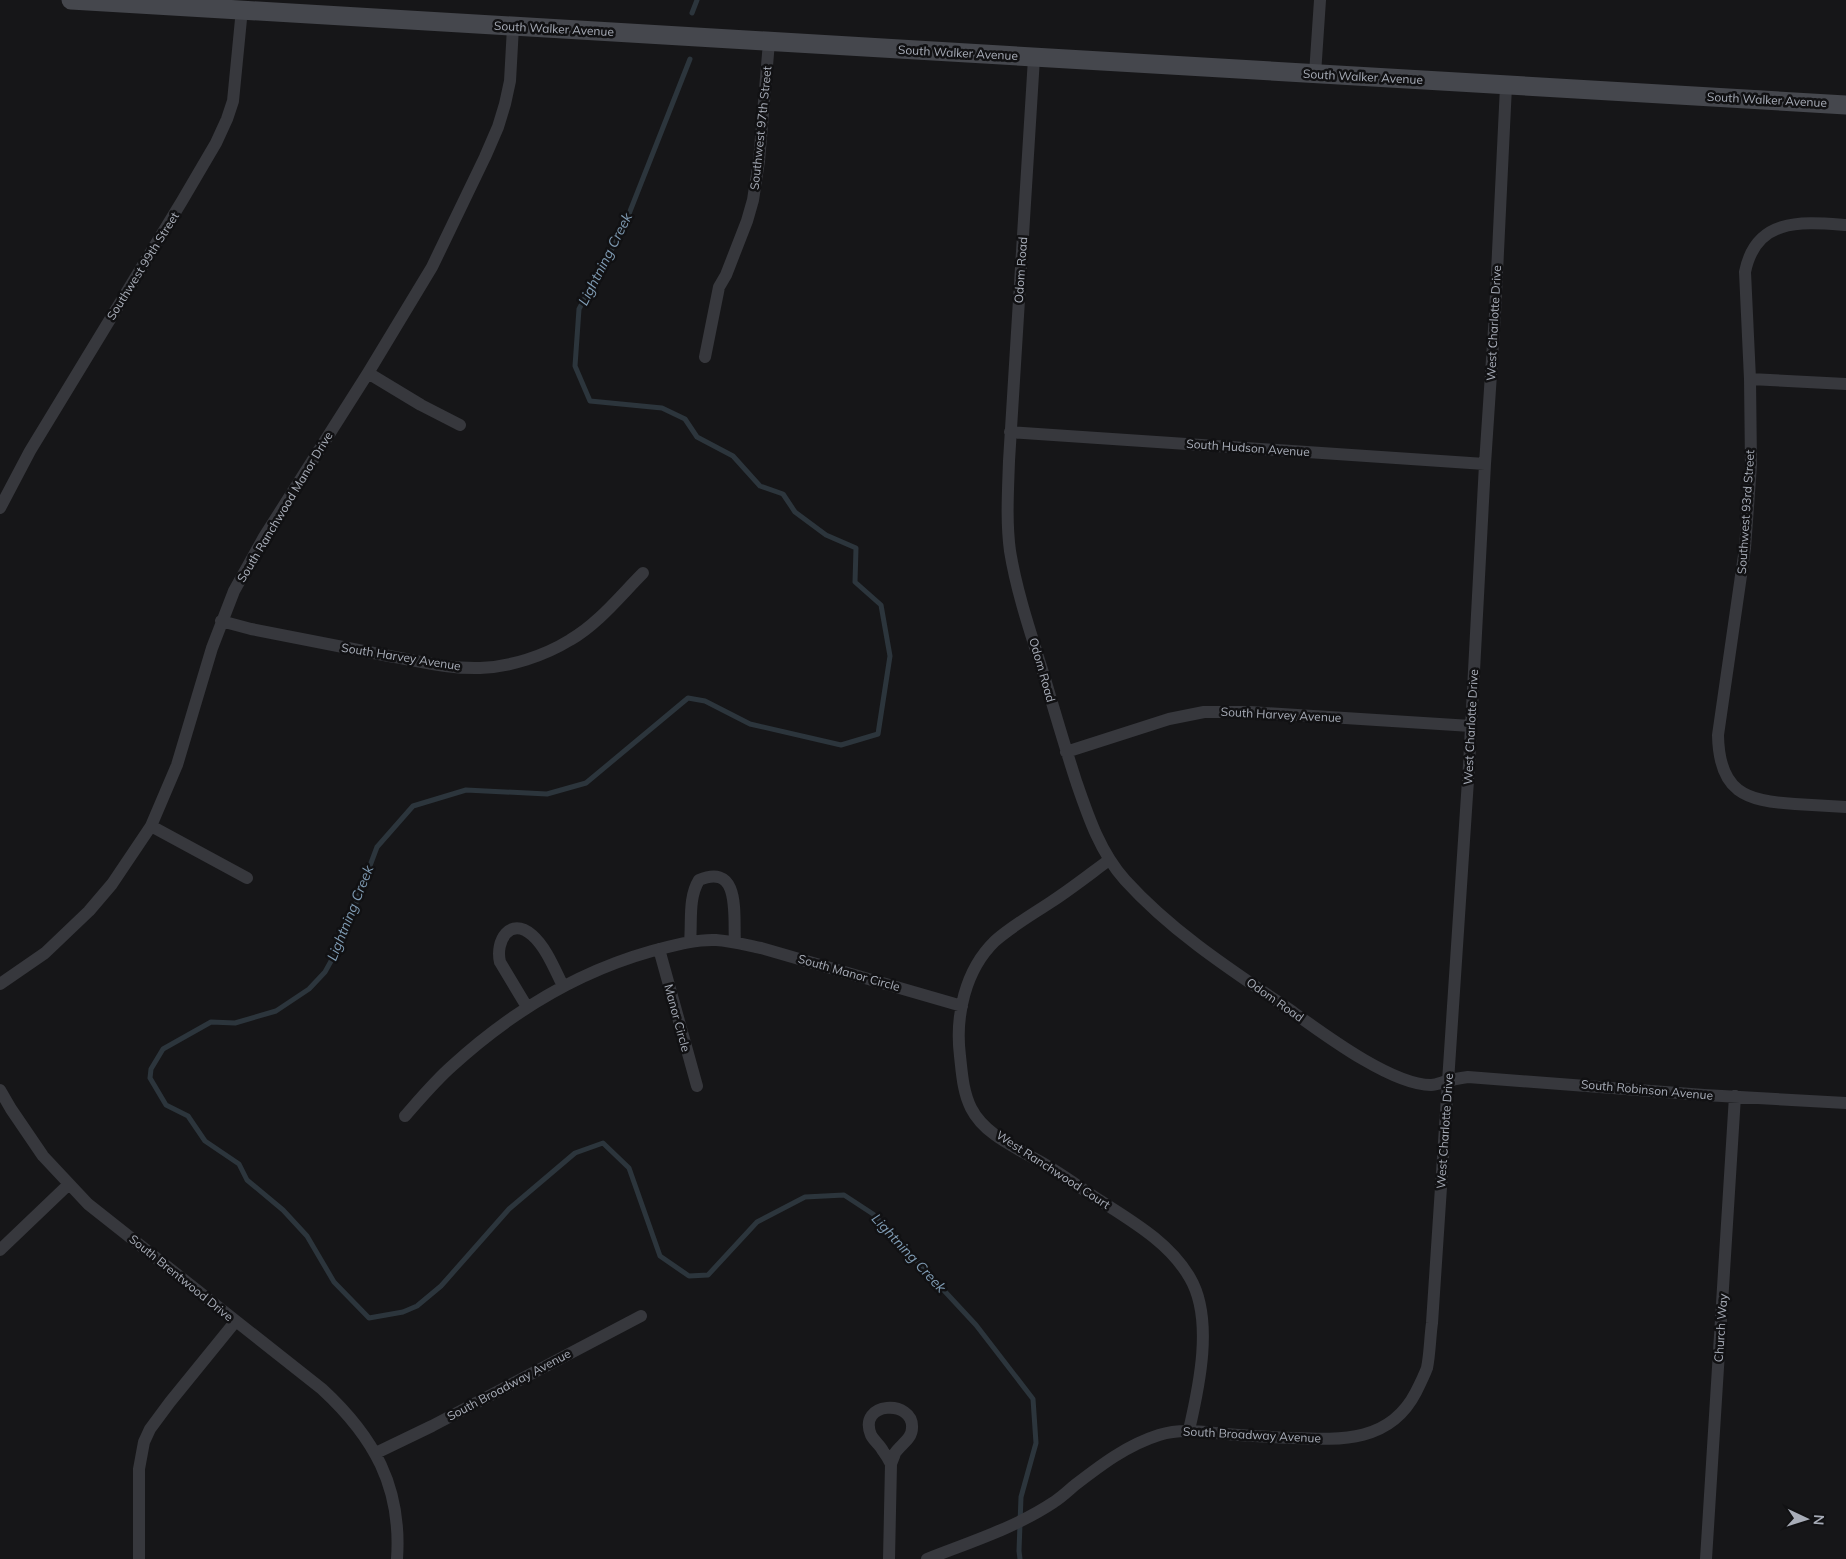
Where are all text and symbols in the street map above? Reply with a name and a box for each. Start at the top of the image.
street label: South Walker Avenue [494,18,614,39]
street label: South Walker Avenue [898,42,1018,63]
street label: Southwest 97th Street [747,65,774,191]
street label: South Walker Avenue [1303,66,1423,87]
street label: South Walker Avenue [1707,89,1827,110]
street label: Southwest 99th Street [103,209,182,322]
water label: Lightning Creek [574,209,636,308]
street label: Odom Road [1011,236,1030,304]
street label: West Charlotte Drive [1483,265,1504,381]
street label: South Ranchwood Manor Drive [234,429,336,585]
street label: South Hudson Avenue [1186,436,1310,459]
street label: Southwest 93rd Street [1734,449,1757,575]
street label: Odom Road [1026,636,1059,704]
street label: South Harvey Avenue [340,640,462,673]
street label: West Charlotte Drive [1460,669,1481,785]
street label: South Harvey Avenue [1220,704,1342,725]
water label: Lightning Creek [323,862,378,963]
street label: South Manor Circle [797,951,902,994]
street label: Odom Road [1244,974,1307,1025]
street label: Manor Circle [661,982,694,1053]
street label: West Charlotte Drive [1433,1073,1456,1189]
street label: South Robinson Avenue [1580,1076,1714,1103]
street label: West Ranchwood Court [994,1127,1113,1212]
water label: Lightning Creek [868,1210,951,1297]
street label: South Brentwood Drive [126,1231,236,1324]
street label: Church Way [1711,1293,1730,1363]
street label: South Broadway Avenue [444,1346,573,1424]
street label: South Broadway Avenue [1183,1423,1321,1446]
north arrow [1781,1494,1831,1544]
text: N [1810,1514,1828,1526]

